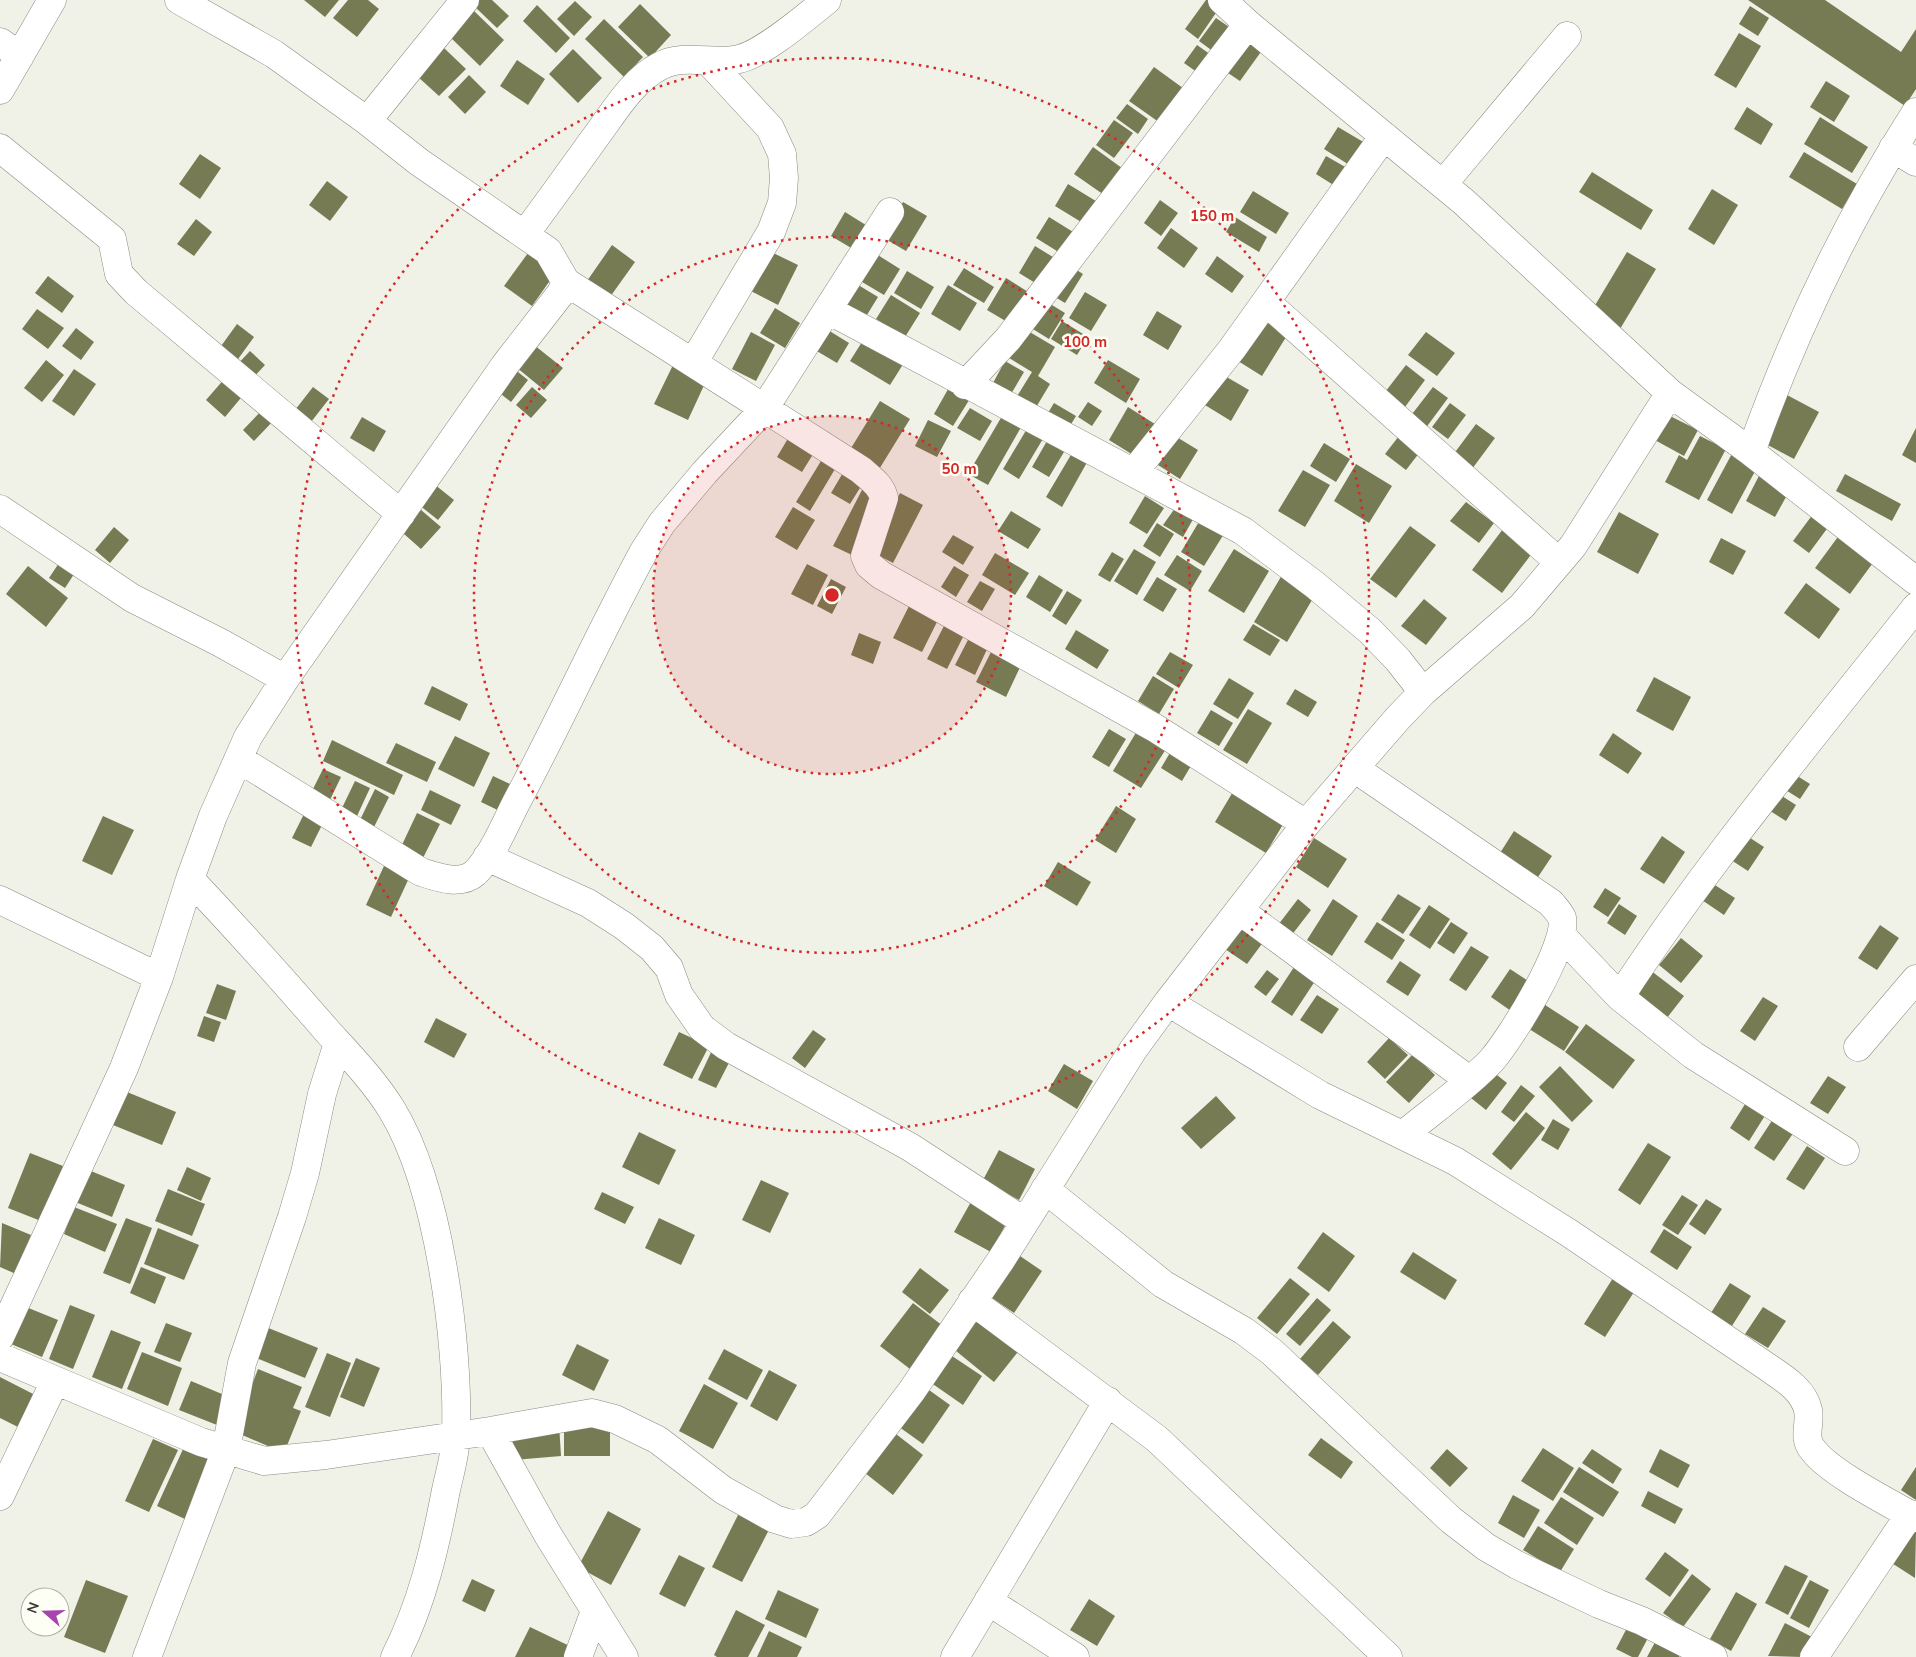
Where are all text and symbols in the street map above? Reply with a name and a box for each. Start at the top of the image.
text: 150 m [1190,206,1234,226]
text: 100 m [1063,332,1107,352]
text: 50 m [941,459,977,479]
centre of rings [823,586,841,604]
north arrow [20,1587,70,1637]
text: N [23,1600,44,1616]

